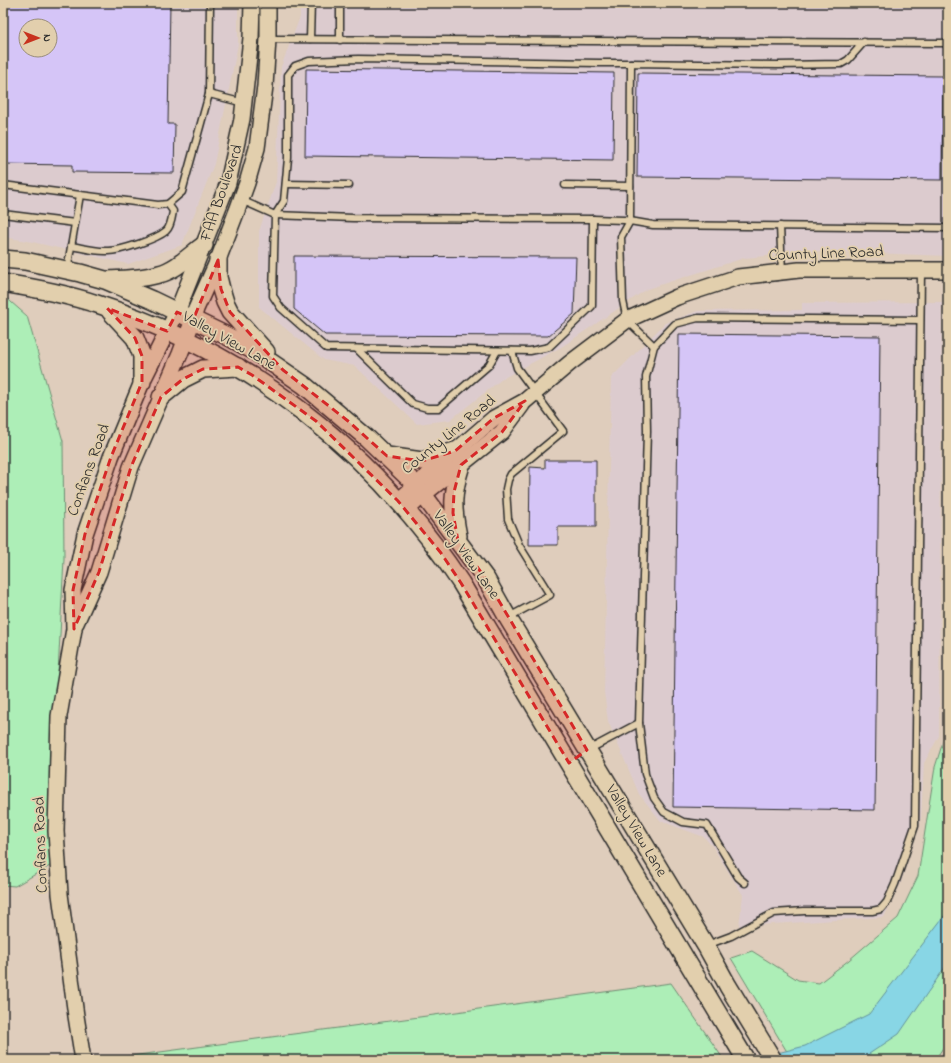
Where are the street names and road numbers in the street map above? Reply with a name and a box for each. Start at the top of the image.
street label: FAA Boulevard [194,141,250,246]
street label: County Line Road [768,240,884,268]
street label: Valley View Lane [177,305,281,377]
street label: County Line Road [397,389,501,481]
street label: Conflans Road [61,421,117,519]
street label: Valley View Lane [426,505,506,605]
street label: Valley View Lane [598,779,674,882]
street label: Conflans Road [27,796,55,894]

